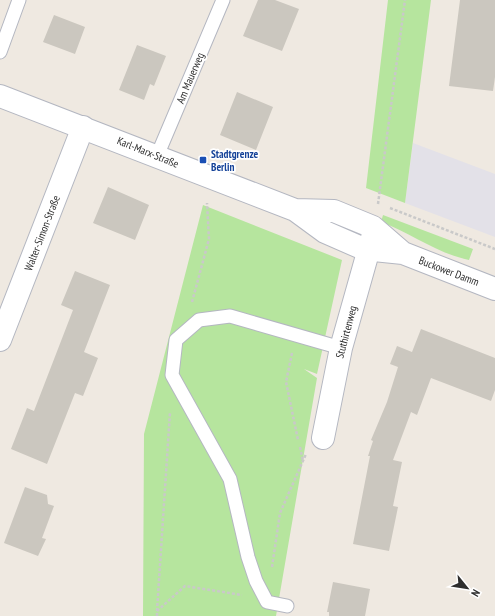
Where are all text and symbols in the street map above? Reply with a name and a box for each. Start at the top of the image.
street label: Am Mauerweg [173,50,207,106]
street label: Karl-Marx-Straße [115,133,181,171]
place label: Stadtgrenze Berlin [211,147,259,174]
marker: Stadtgrenze Berlin [198,155,208,165]
street label: Walter-Simon-Straße [21,193,63,273]
street label: Buckower Damm [417,253,481,289]
street label: Stuthirtenweg [332,304,360,360]
north arrow [447,568,487,608]
text: N [468,587,483,599]

